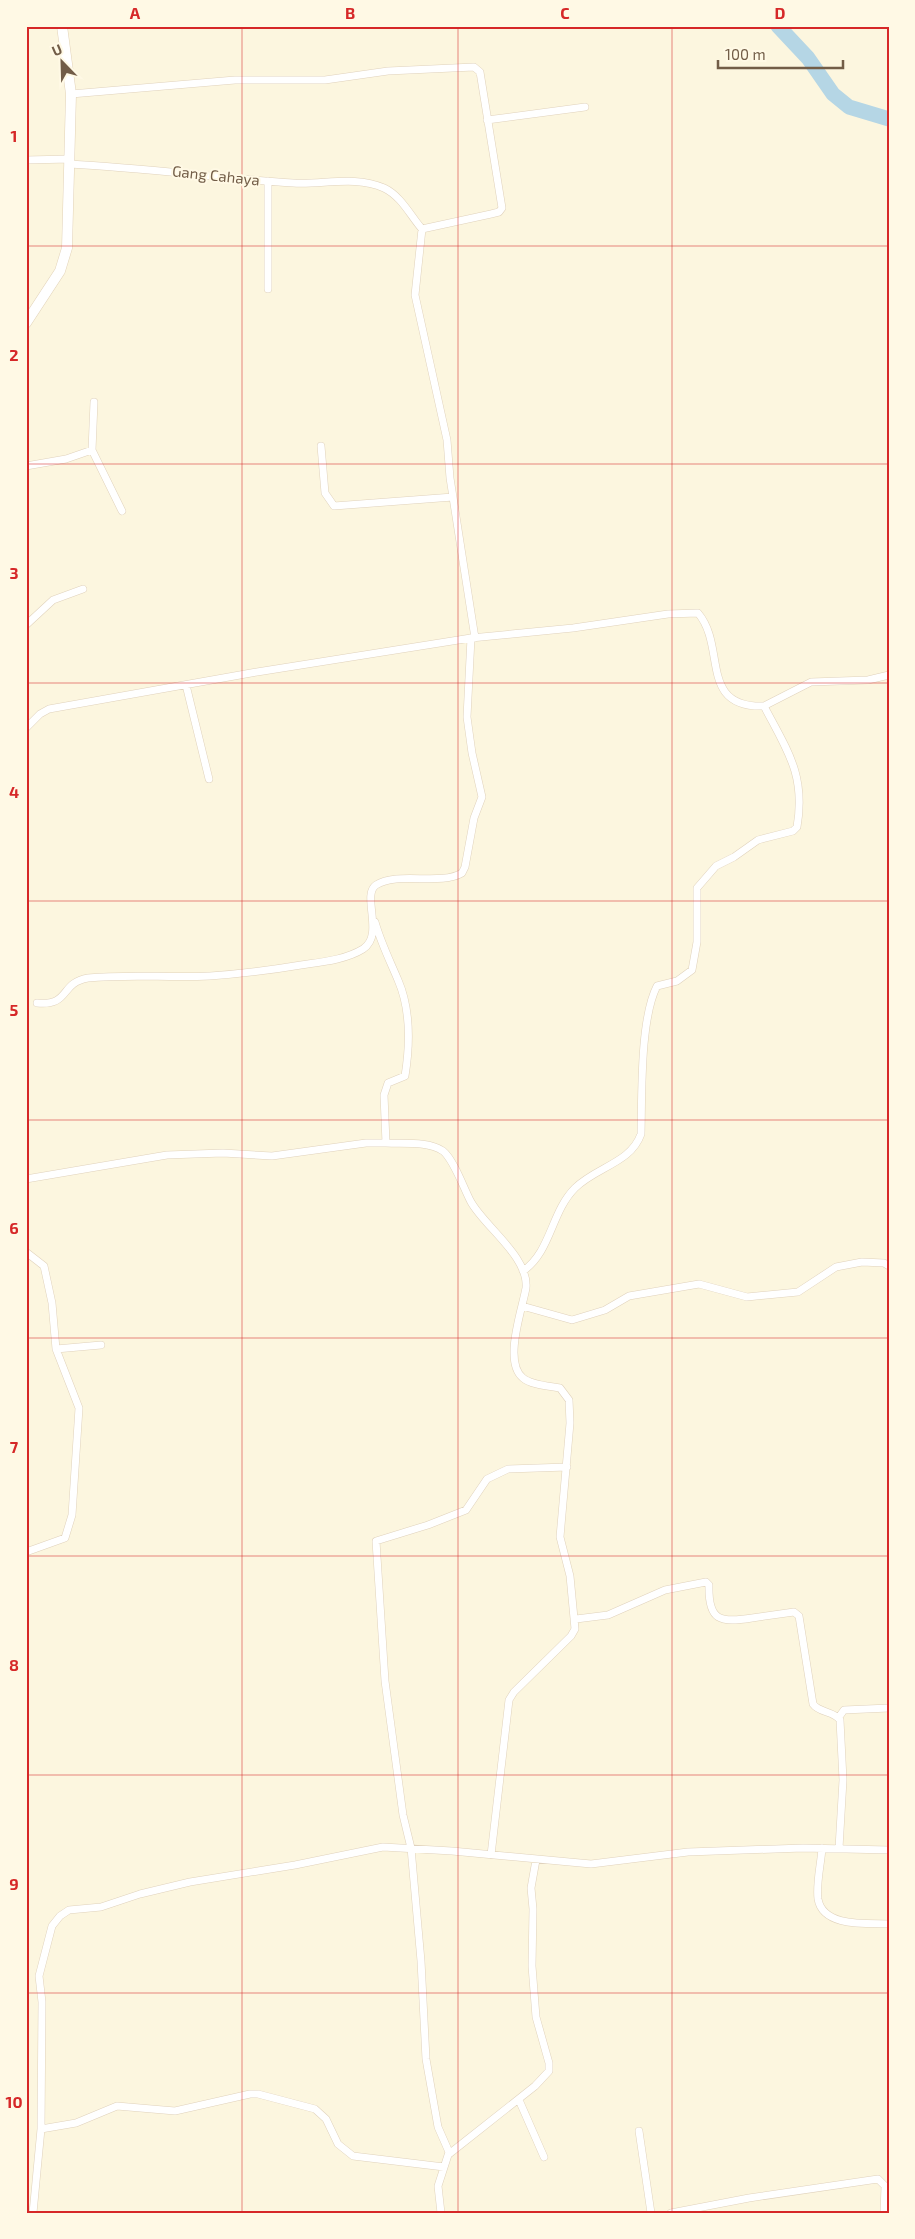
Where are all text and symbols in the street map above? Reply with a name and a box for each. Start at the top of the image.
text: A [130,3,141,22]
text: B [345,3,355,22]
text: C [560,3,570,22]
text: D [775,3,786,22]
north arrow [38,38,88,88]
scale bar [718,38,842,70]
text: U [49,40,64,59]
text: 100 m [725,45,766,63]
text: 1 [11,126,17,145]
street label: Gang Cahaya [171,161,261,189]
text: 2 [9,345,19,364]
text: 3 [9,563,19,582]
text: 4 [9,782,19,801]
text: 5 [10,1000,19,1019]
text: 6 [9,1218,19,1237]
text: 7 [10,1437,19,1456]
text: 8 [9,1655,19,1674]
text: 9 [9,1874,19,1893]
text: 10 [5,2092,23,2111]

